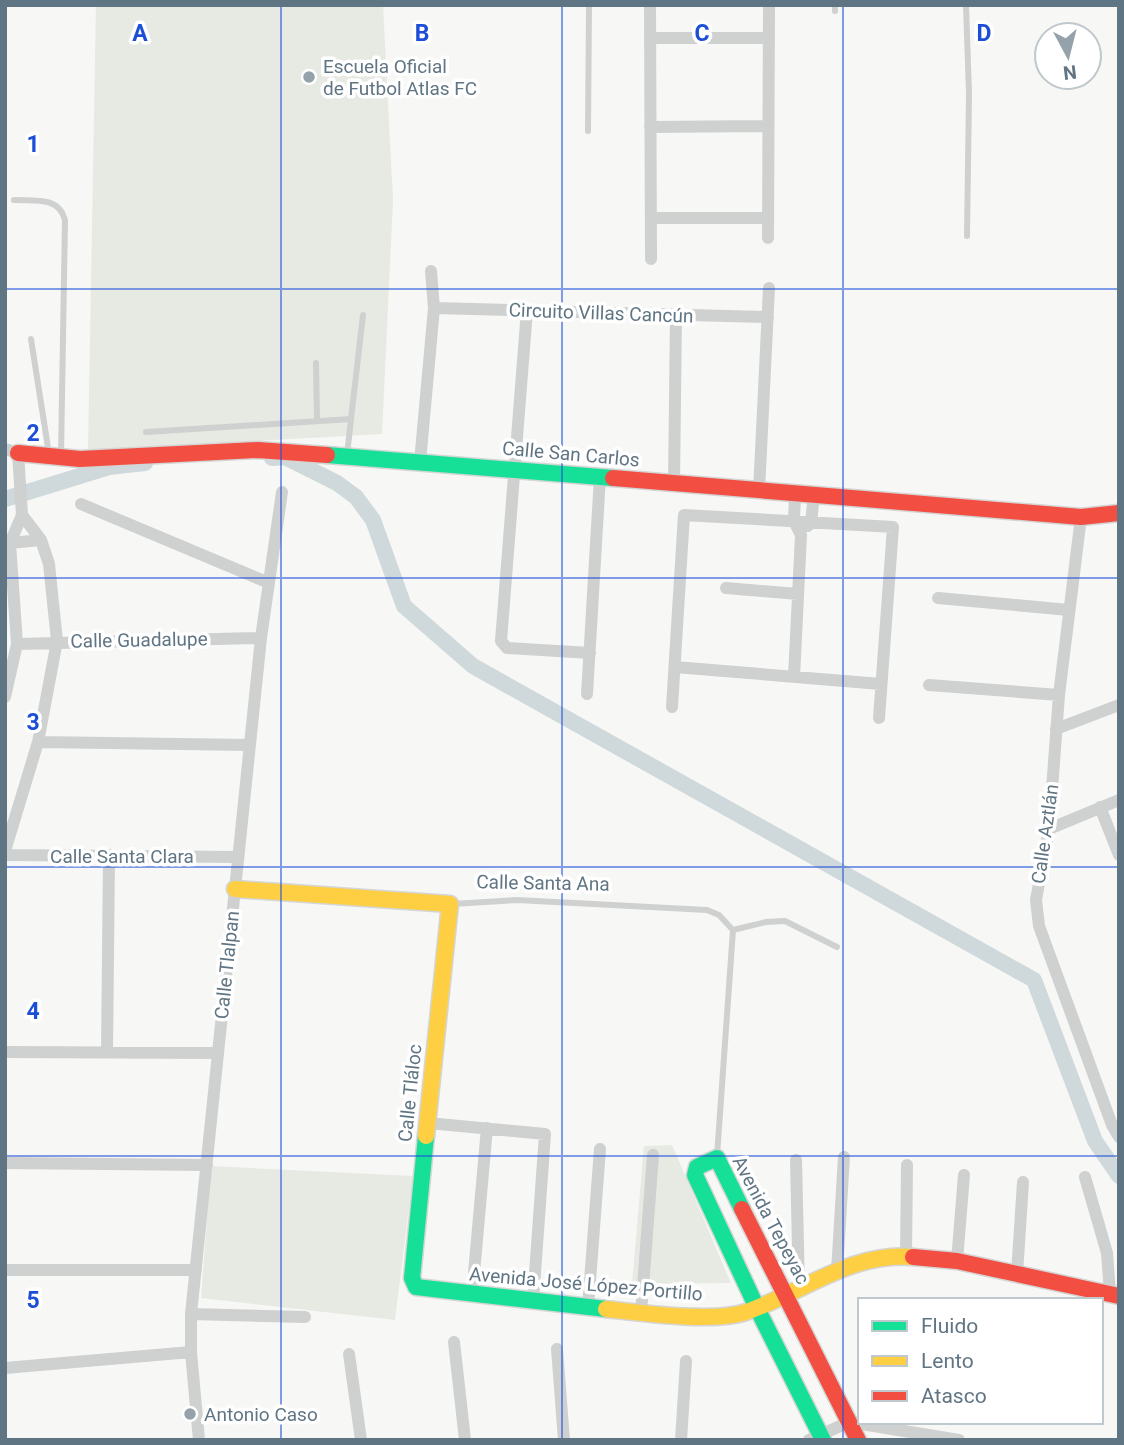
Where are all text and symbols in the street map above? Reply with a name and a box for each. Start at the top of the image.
text: A [132,20,148,47]
text: B [415,20,429,47]
text: C [694,20,710,47]
text: D [977,20,991,47]
north arrow [1033,21,1103,91]
place label: Escuela Oficial de Futbol Atlas FC [323,55,477,100]
text: N [1062,60,1078,85]
marker: Escuela Oficial de Futbol Atlas FC [301,69,317,85]
text: 1 [26,131,40,158]
street label: Circuito Villas Cancún [508,298,694,328]
text: 2 [26,420,40,447]
street label: Calle San Carlos [501,437,641,471]
street label: Calle Guadalupe [70,627,208,653]
text: 3 [26,709,40,736]
street label: Calle Aztlán [1027,783,1063,885]
street label: Calle Santa Clara [50,845,194,868]
street label: Calle Santa Ana [476,870,610,896]
street label: Calle Tlalpan [210,910,244,1020]
text: 4 [26,998,40,1025]
street label: Calle Tláloc [393,1043,427,1143]
street label: Avenida Tepeyac [728,1152,814,1288]
street label: Avenida José López Portillo [468,1262,704,1306]
text: 5 [26,1287,40,1314]
legend [858,1298,1103,1424]
text: Fluido [921,1314,978,1338]
text: Lento [921,1349,974,1373]
text: Atasco [921,1384,987,1408]
place label: Antonio Caso [204,1403,318,1426]
marker: Antonio Caso [182,1406,198,1422]

